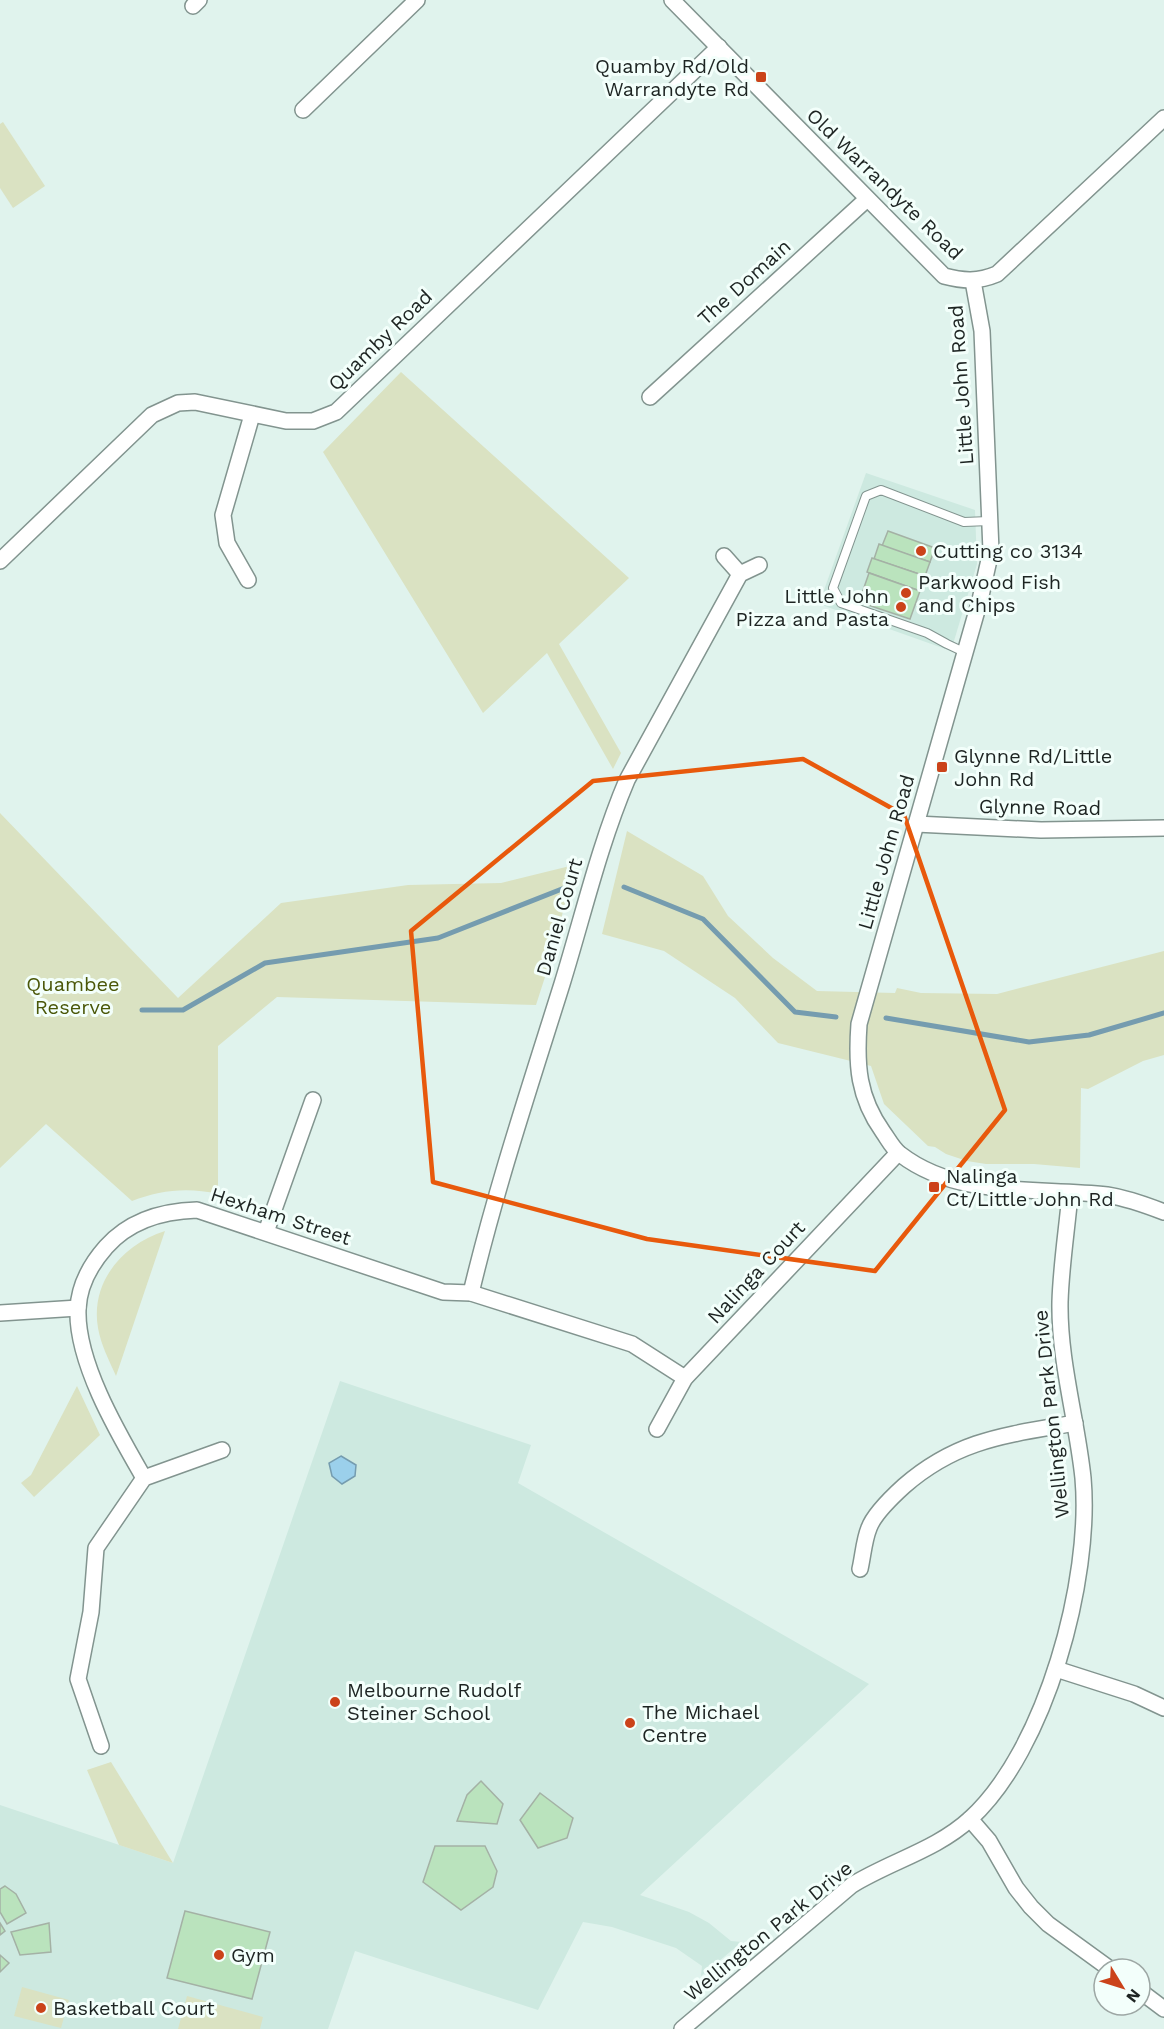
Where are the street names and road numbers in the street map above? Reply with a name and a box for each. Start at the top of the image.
street label: Old Warrandyte Road [802,103,968,265]
street label: The Domain [693,234,795,330]
street label: Quamby Road [323,284,437,396]
street label: Little John Road [943,304,979,466]
street label: Little John Road [852,772,920,932]
street label: Glynne Road [979,794,1101,820]
street label: Daniel Court [531,855,587,979]
street label: Hexham Street [208,1182,355,1250]
street label: Nalinga Court [702,1215,810,1328]
street label: Wellington Park Drive [1028,1309,1074,1519]
street label: Wellington Park Drive [679,1856,857,2006]

